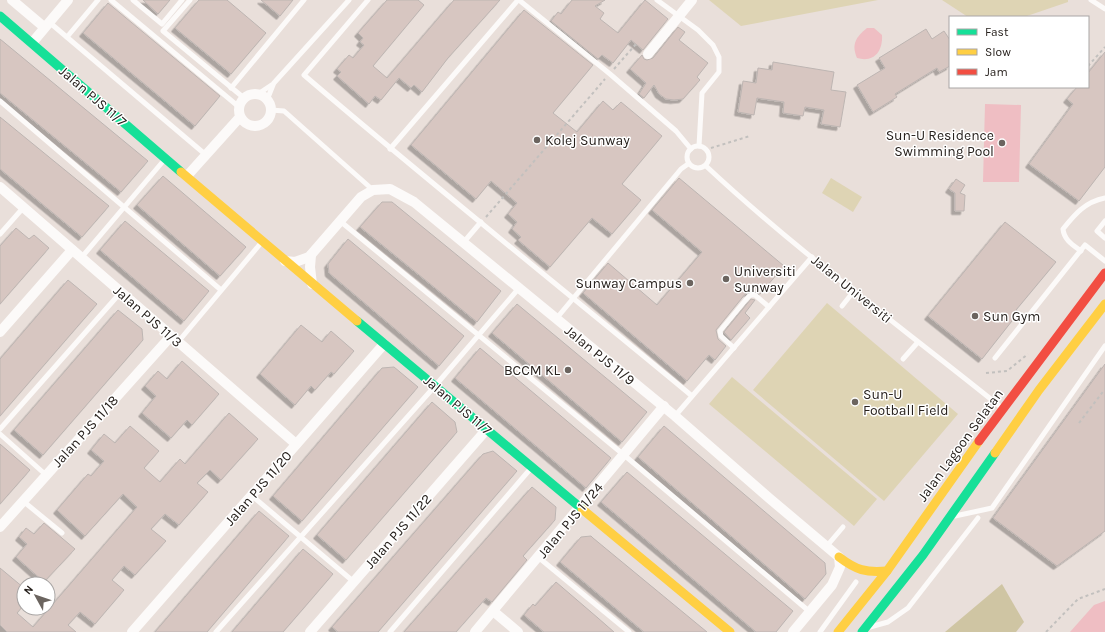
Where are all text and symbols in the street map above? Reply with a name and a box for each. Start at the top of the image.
legend [949,16,1089,88]
text: Fast [985,25,1009,39]
text: Slow [985,45,1011,59]
street label: Jalan PJS 11/7 [55,62,130,131]
text: Jam [985,65,1008,79]
place label: Sun-U Residence Swimming Pool [886,127,994,160]
place label: Kolej Sunway [545,132,630,149]
marker: Kolej Sunway [532,135,542,145]
marker: Sun-U Residence Swimming Pool [997,138,1007,148]
street label: Jalan Universiti [808,252,895,327]
place label: Universiti Sunway [734,263,796,296]
marker: Universiti Sunway [721,274,731,284]
place label: Sunway Campus [576,275,682,292]
marker: Sunway Campus [685,278,695,288]
street label: Jalan PJS 11/3 [110,282,186,351]
place label: Sun Gym [983,308,1040,325]
marker: Sun Gym [970,311,980,321]
street label: Jalan PJS 11/9 [561,322,638,389]
place label: BCCM KL [504,362,560,379]
marker: BCCM KL [563,365,573,375]
street label: Jalan PJS 11/7 [420,372,496,439]
place label: Sun-U Football Field [863,386,949,419]
street label: Jalan Lagoon Selatan [914,386,1007,505]
street label: Jalan PJS 11/18 [49,392,122,471]
marker: Sun-U Football Field [850,397,860,407]
street label: Jalan PJS 11/20 [221,447,296,529]
street label: Jalan PJS 11/24 [534,479,607,561]
street label: Jalan PJS 11/22 [361,490,435,572]
north arrow [16,576,56,616]
text: N [21,583,36,597]

